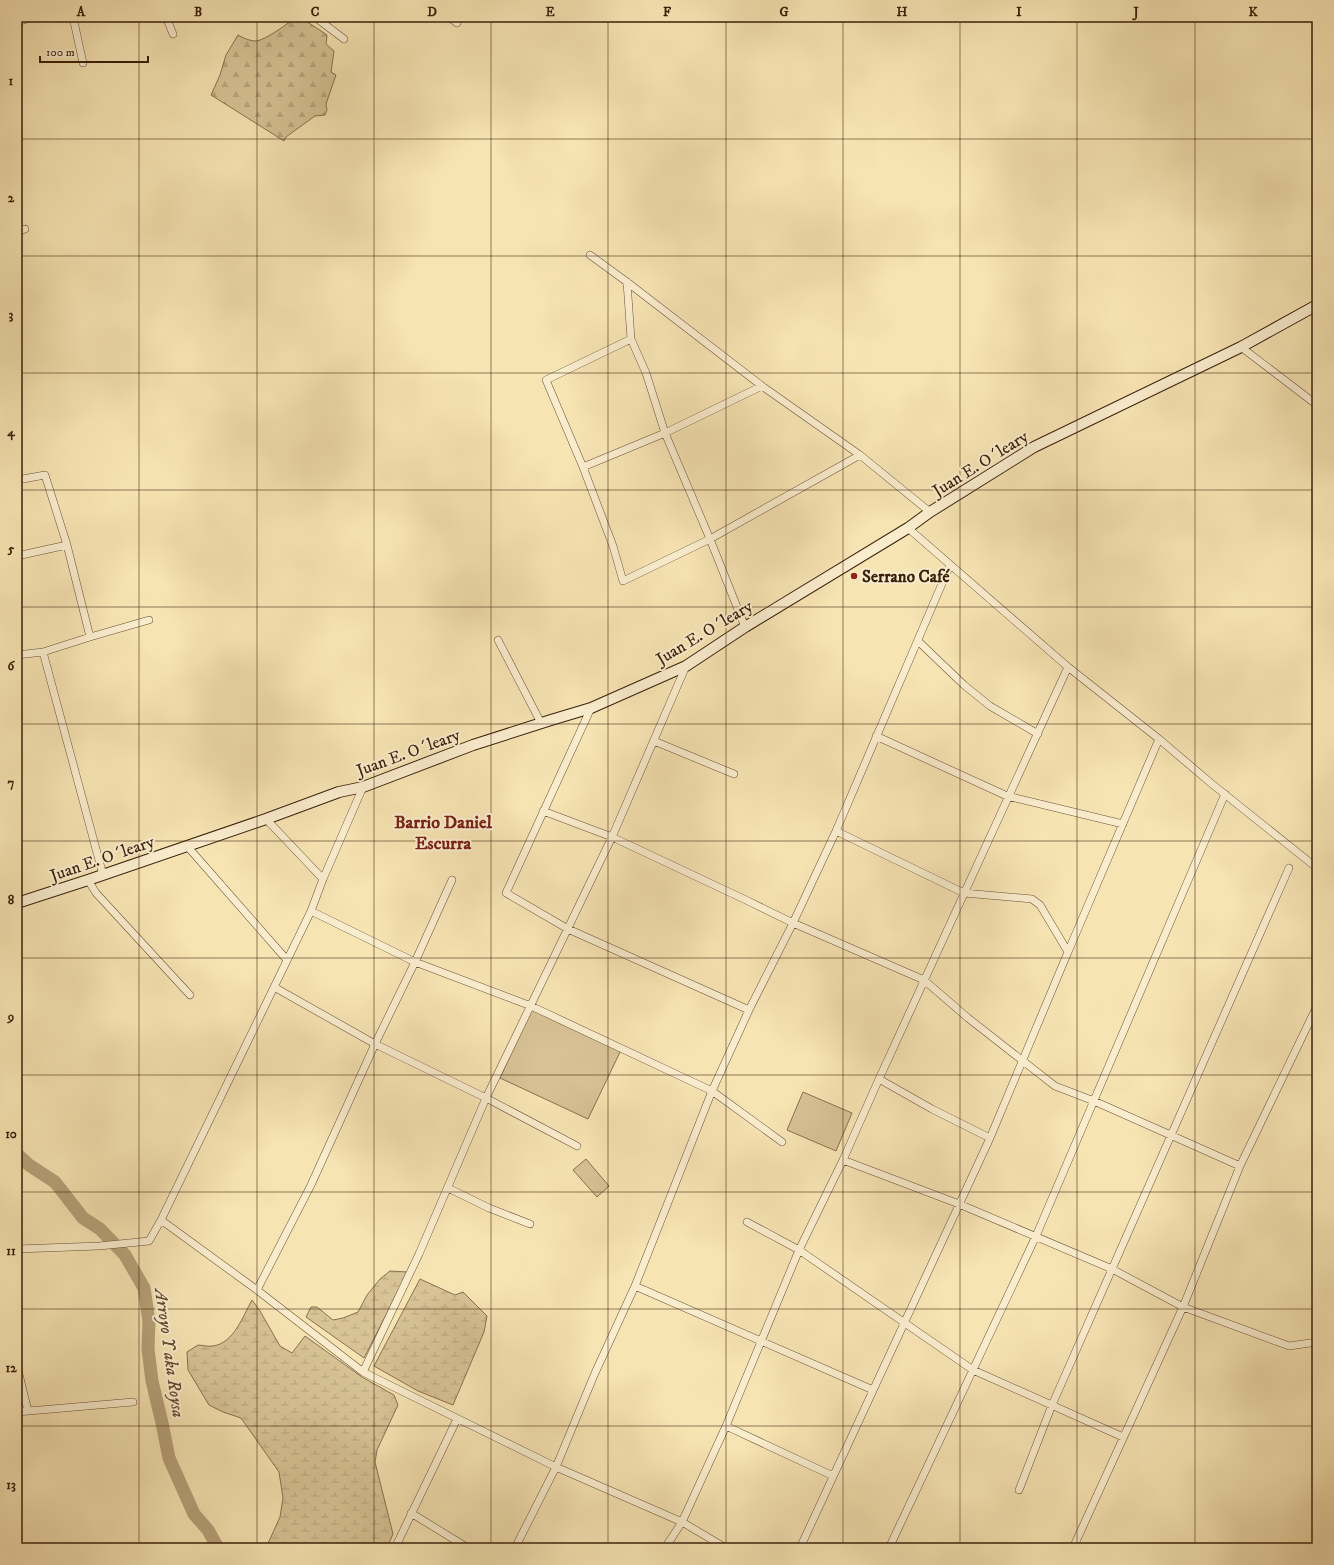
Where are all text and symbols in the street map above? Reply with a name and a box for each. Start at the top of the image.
text: A [76,4,86,20]
text: B [194,4,202,20]
text: C [311,4,320,20]
text: D [427,4,437,20]
text: E [545,4,555,20]
text: F [663,4,672,20]
text: G [779,4,789,20]
text: H [897,4,908,20]
text: I [1016,4,1022,20]
text: J [1131,4,1139,21]
text: K [1248,4,1258,20]
scale bar [40,38,148,64]
text: 100 m [46,45,75,60]
text: 1 [9,73,14,89]
text: 2 [8,190,15,206]
text: 3 [9,307,14,323]
text: 4 [6,424,15,441]
street label: Juan E. O´leary [927,425,1033,503]
text: 5 [7,541,15,557]
place label: Serrano Café [862,566,950,588]
marker: Serrano Café [849,571,859,581]
street label: Juan E. O´leary [651,595,758,671]
text: 6 [8,658,16,674]
street label: Juan E. O´leary [352,724,464,783]
text: 7 [8,775,15,791]
district label: Barrio Daniel Escurra [394,812,492,855]
street label: Juan E. O´leary [45,831,158,888]
text: 8 [8,892,15,908]
text: 9 [7,1009,14,1025]
text: 10 [5,1126,17,1142]
text: 11 [6,1243,16,1259]
water label: Arroyo Y aka Roysa [149,1285,189,1419]
text: 12 [5,1360,17,1376]
text: 13 [6,1477,16,1493]

